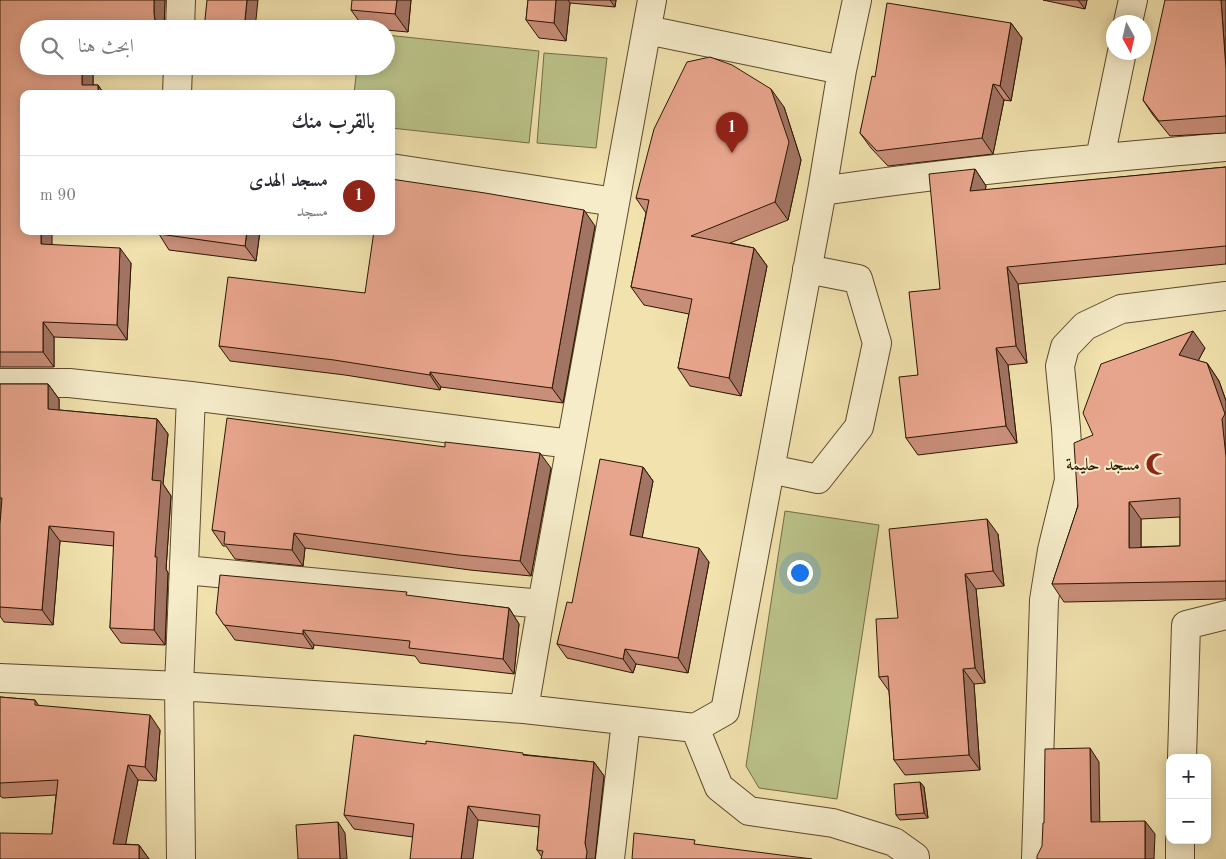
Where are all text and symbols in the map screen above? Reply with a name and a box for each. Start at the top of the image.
north arrow [1106,15,1151,60]
search box [20,20,395,75]
icon: search [38,34,66,62]
text: ابحث هنا [78,38,134,57]
text: بالقرب منك [292,112,375,133]
pin: 1 [716,112,748,153]
text: مسجد الهدى [249,172,328,191]
text: 90 m [40,188,76,204]
text: 1 [354,188,364,204]
text: مسجد [297,204,328,220]
mosque icon: مسجد حليمة [1144,451,1170,477]
place label: مسجد حليمة [1066,456,1140,474]
your location [787,560,813,586]
map controls [1166,754,1211,844]
button: + [1166,754,1211,799]
button: − [1166,799,1211,844]

